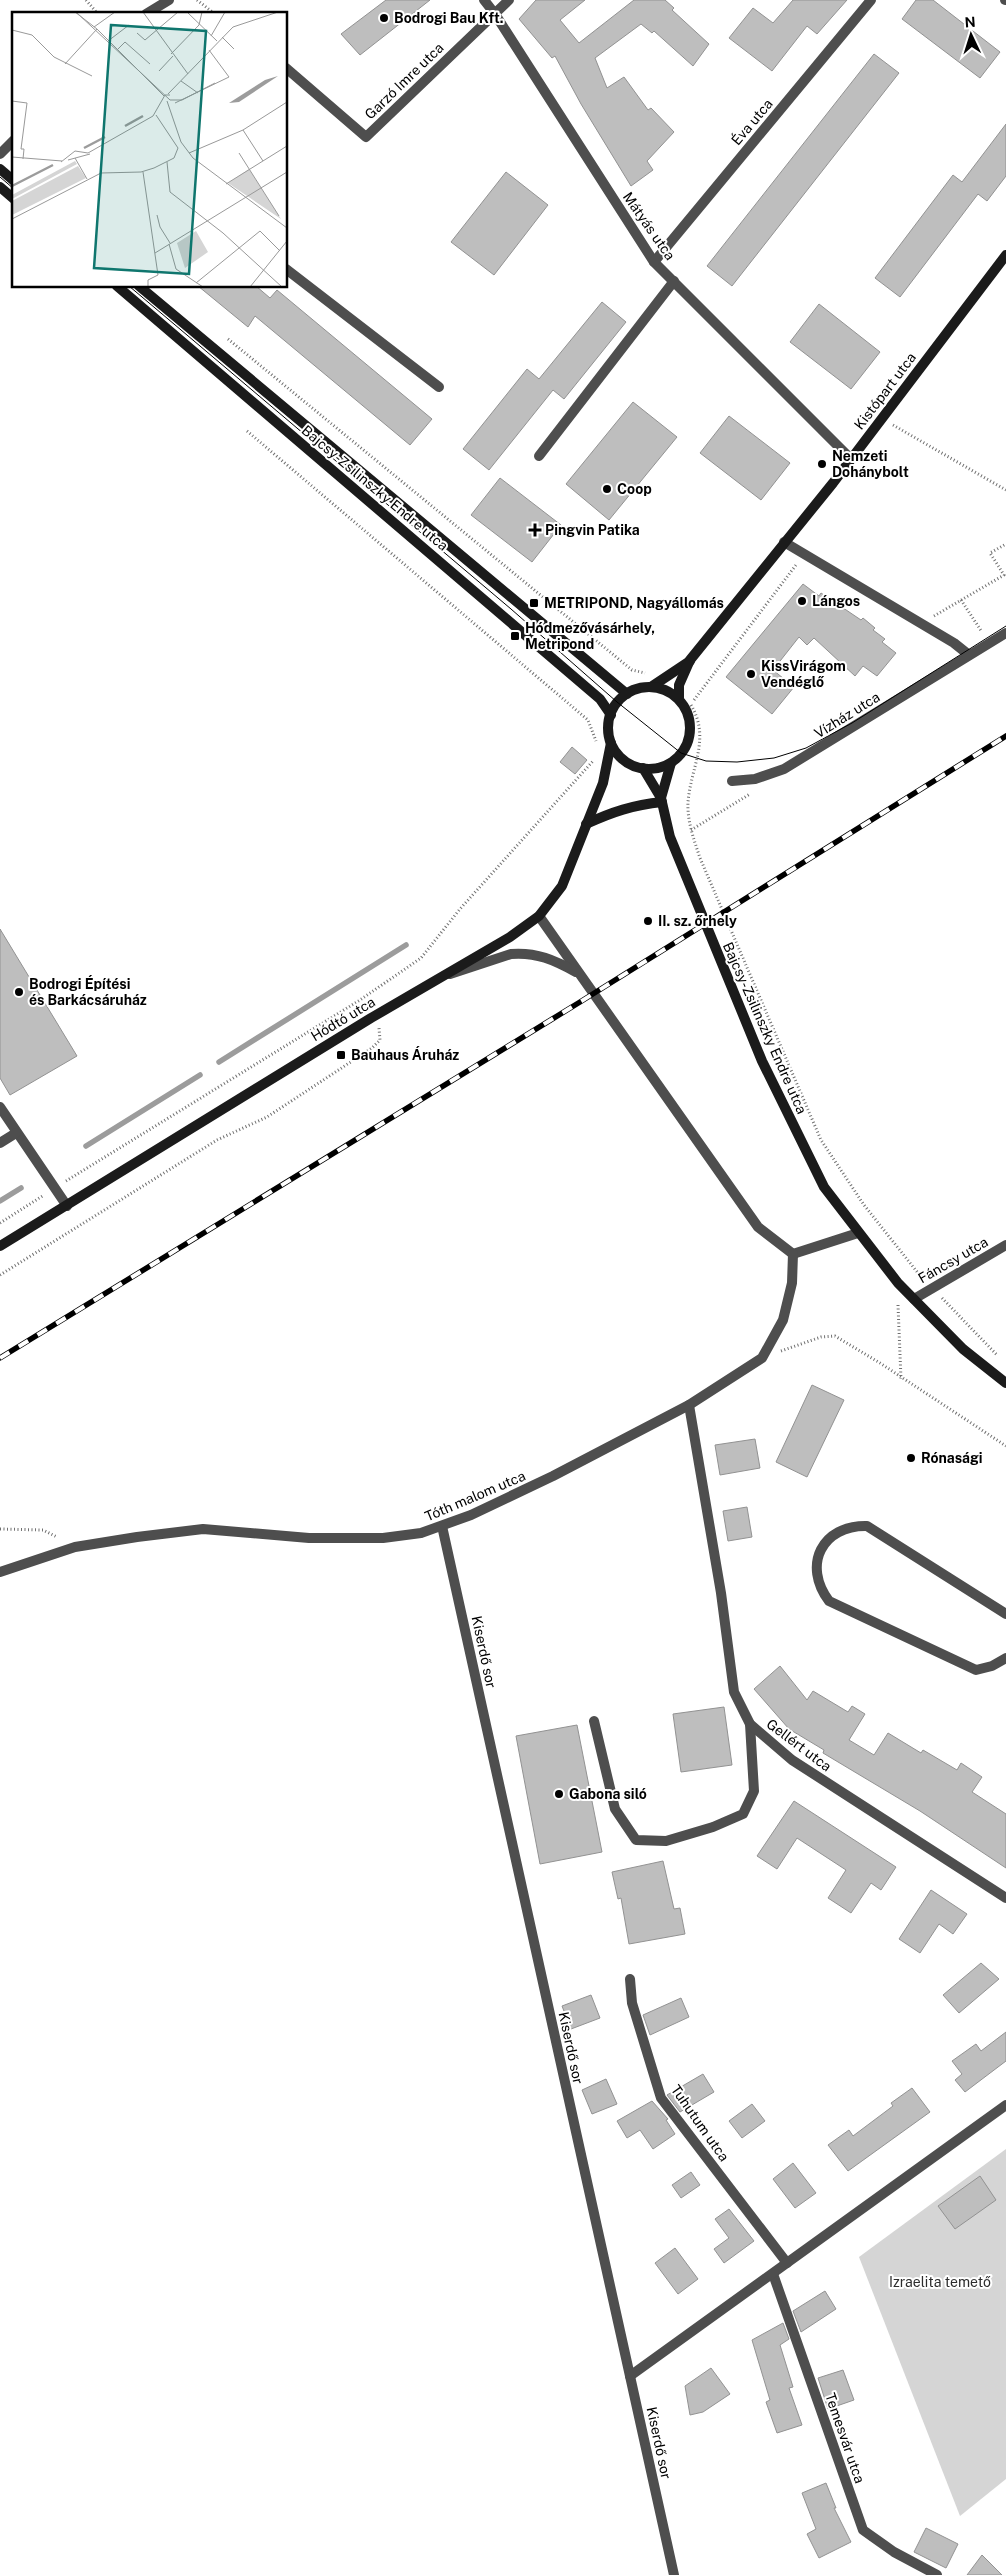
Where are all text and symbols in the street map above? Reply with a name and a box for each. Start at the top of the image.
place label: Bodrogi Bau Kft. [394,10,504,26]
north arrow [946,10,996,60]
inset map [12,12,288,288]
marker: Bodrogi Bau Kft. [378,12,390,24]
text: N [964,14,976,30]
street label: Garzó Imre utca [361,40,447,122]
street label: Éva utca [727,95,776,148]
street label: Mátyás utca [620,189,678,263]
street label: Kistópart utca [851,350,919,432]
street label: Bajcsy-Zsilinszky Endre utca [299,422,451,554]
place label: Nemzeti Dohánybolt [832,448,909,480]
marker: Nemzeti Dohánybolt [816,458,828,470]
place label: Coop [617,481,652,497]
marker: Coop [601,483,613,495]
place label: Pingvin Patika [545,522,640,538]
marker: Pingvin Patika [529,524,541,536]
place label: Lángos [812,593,860,609]
place label: METRIPOND, Nagyállomás [544,595,724,611]
marker: Lángos [796,595,808,607]
marker: METRIPOND, Nagyállomás [528,597,540,609]
place label: Hódmezővásárhely, Metripond [525,620,655,652]
marker: Hódmezővásárhely, Metripond [509,630,521,642]
place label: KissVirágom Vendéglő [761,658,846,690]
marker: KissVirágom Vendéglő [745,668,757,680]
street label: Vízház utca [811,689,883,741]
place label: II. sz. őrhely [658,913,737,929]
marker: II. sz. őrhely [642,915,654,927]
street label: Bajcsy-Zsilinszky Endre utca [720,940,810,1116]
place label: Bodrogi Építési és Barkácsáruház [29,975,147,1008]
marker: Bodrogi Építési és Barkácsáruház [13,986,25,998]
street label: Hódtó utca [308,994,378,1044]
place label: Bauhaus Áruház [351,1046,459,1063]
marker: Bauhaus Áruház [335,1049,347,1061]
street label: Fáncsy utca [915,1234,991,1286]
place label: Rónasági [921,1450,983,1466]
marker: Rónasági [905,1452,917,1464]
street label: Tóth malom utca [422,1468,528,1524]
street label: Kiserdő sor [469,1614,499,1690]
street label: Gellért utca [764,1715,834,1775]
place label: Gabona siló [569,1786,647,1802]
marker: Gabona siló [553,1788,565,1800]
street label: Kiserdő sor [556,2010,586,2086]
street label: Tuhutum utca [668,2082,732,2164]
park label: Izraelita temető [889,2274,991,2290]
street label: Temesvár utca [822,2391,868,2485]
street label: Kiserdő sor [644,2405,674,2481]

